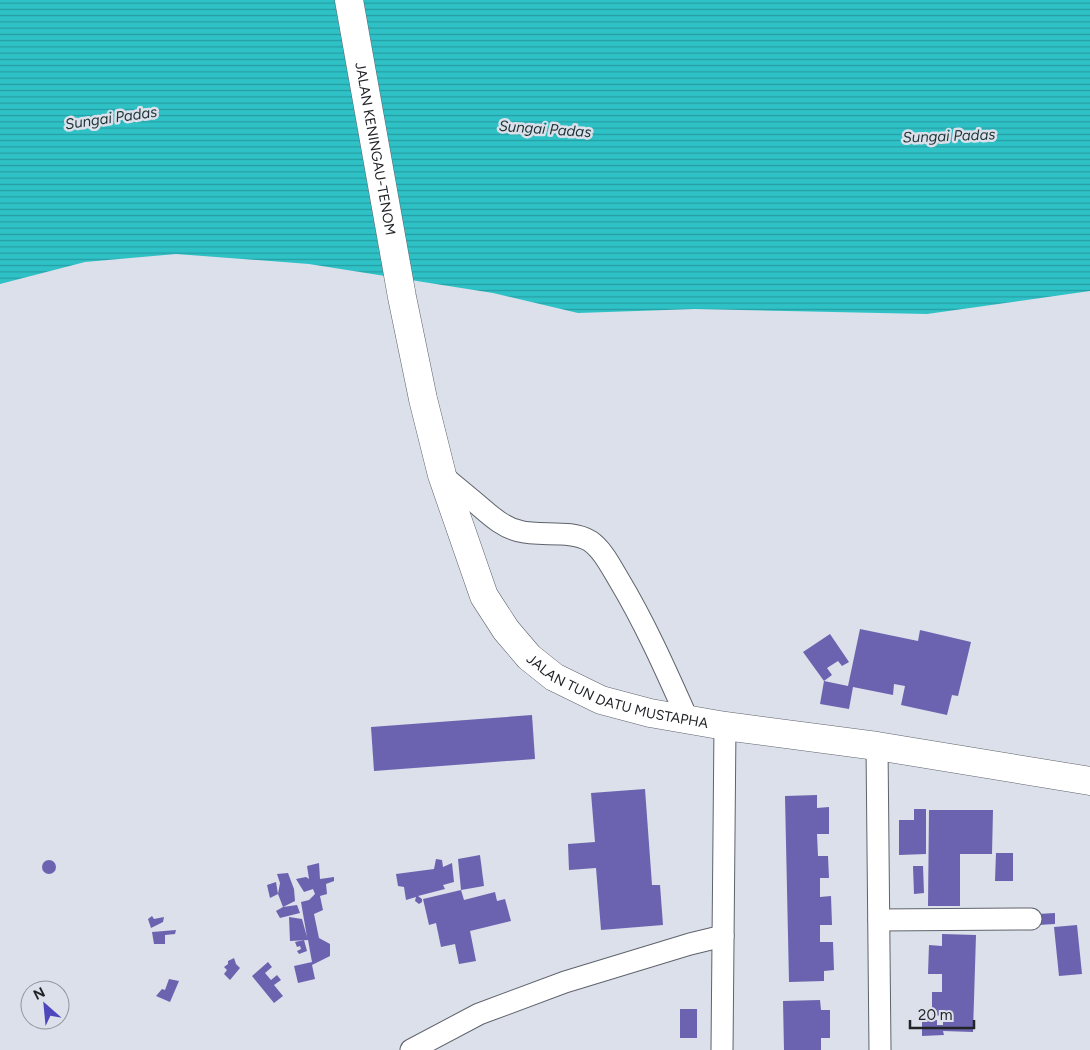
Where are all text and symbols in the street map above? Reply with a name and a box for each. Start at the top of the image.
street label: JALAN KENINGAU-TENOM [351,61,399,237]
water label: Sungai Padas [64,103,158,133]
water label: Sungai Padas [498,117,592,141]
water label: Sungai Padas [902,125,996,147]
street label: JALAN TUN DATU MUSTAPHA [523,650,710,732]
north arrow [20,980,70,1030]
text: N [31,984,48,1004]
scale bar [910,998,974,1030]
text: 20 m [918,1006,952,1024]

